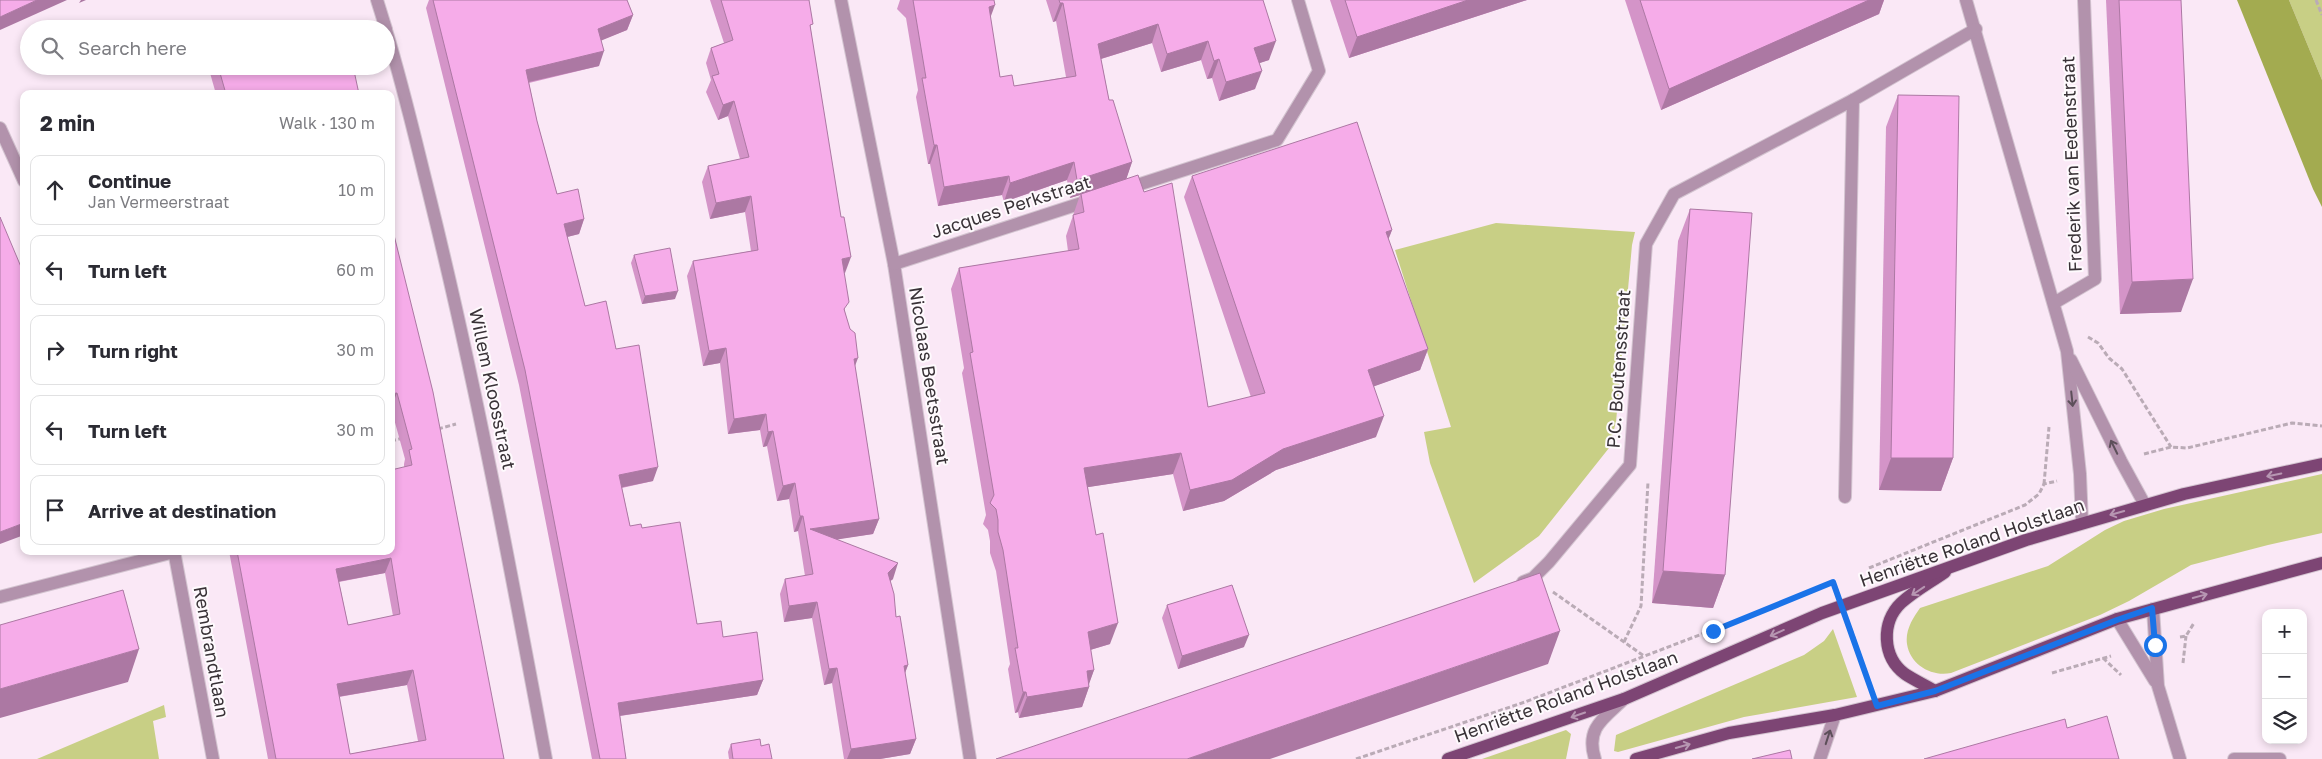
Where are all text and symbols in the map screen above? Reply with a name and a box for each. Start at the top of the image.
search box [20,20,395,75]
icon: search [38,34,66,62]
text: Search here [78,36,187,59]
street label: Frederik van Eedenstraat [2056,56,2086,272]
text: 2 min [40,110,95,136]
text: Walk · 130 m [279,113,375,133]
text: Continue [88,169,171,192]
street label: Jacques Perkstraat [928,170,1093,242]
icon: ahead [41,176,69,204]
text: 10 m [338,180,374,200]
text: Jan Vermeerstraat [88,192,229,212]
icon: left [41,256,69,284]
text: Turn left [88,259,167,282]
text: 60 m [336,260,374,280]
street label: Nicolaas Beetsstraat [905,285,955,466]
street label: P.C. Boutensstraat [1601,289,1635,449]
street label: Willem Kloosstraat [465,306,521,471]
icon: right [41,336,69,364]
text: Turn right [88,339,178,362]
text: 30 m [337,340,374,360]
one-way arrow [2067,391,2077,407]
icon: left [41,416,69,444]
text: Turn left [88,419,167,442]
text: 30 m [337,420,374,440]
one-way arrow [2109,440,2118,455]
one-way arrow [2267,470,2283,480]
street label: Henriëtte Roland Holstlaan [1856,493,2087,591]
icon: arrive [41,496,69,524]
text: Arrive at destination [88,499,276,522]
one-way arrow [2109,509,2125,519]
street label: Rembrandtlaan [190,584,234,719]
one-way arrow [1911,586,1925,596]
one-way arrow [2191,591,2207,600]
map controls [2262,609,2307,744]
button: + [2262,609,2307,654]
route end [1702,620,1725,643]
one-way arrow [1770,628,1785,638]
route start [2144,634,2167,657]
street label: Henriëtte Roland Holstlaan [1451,645,1680,747]
button: − [2262,654,2307,699]
button: layers [2262,699,2307,744]
one-way arrow [1570,710,1586,720]
one-way arrow [1824,729,1834,745]
one-way arrow [1674,741,1690,750]

